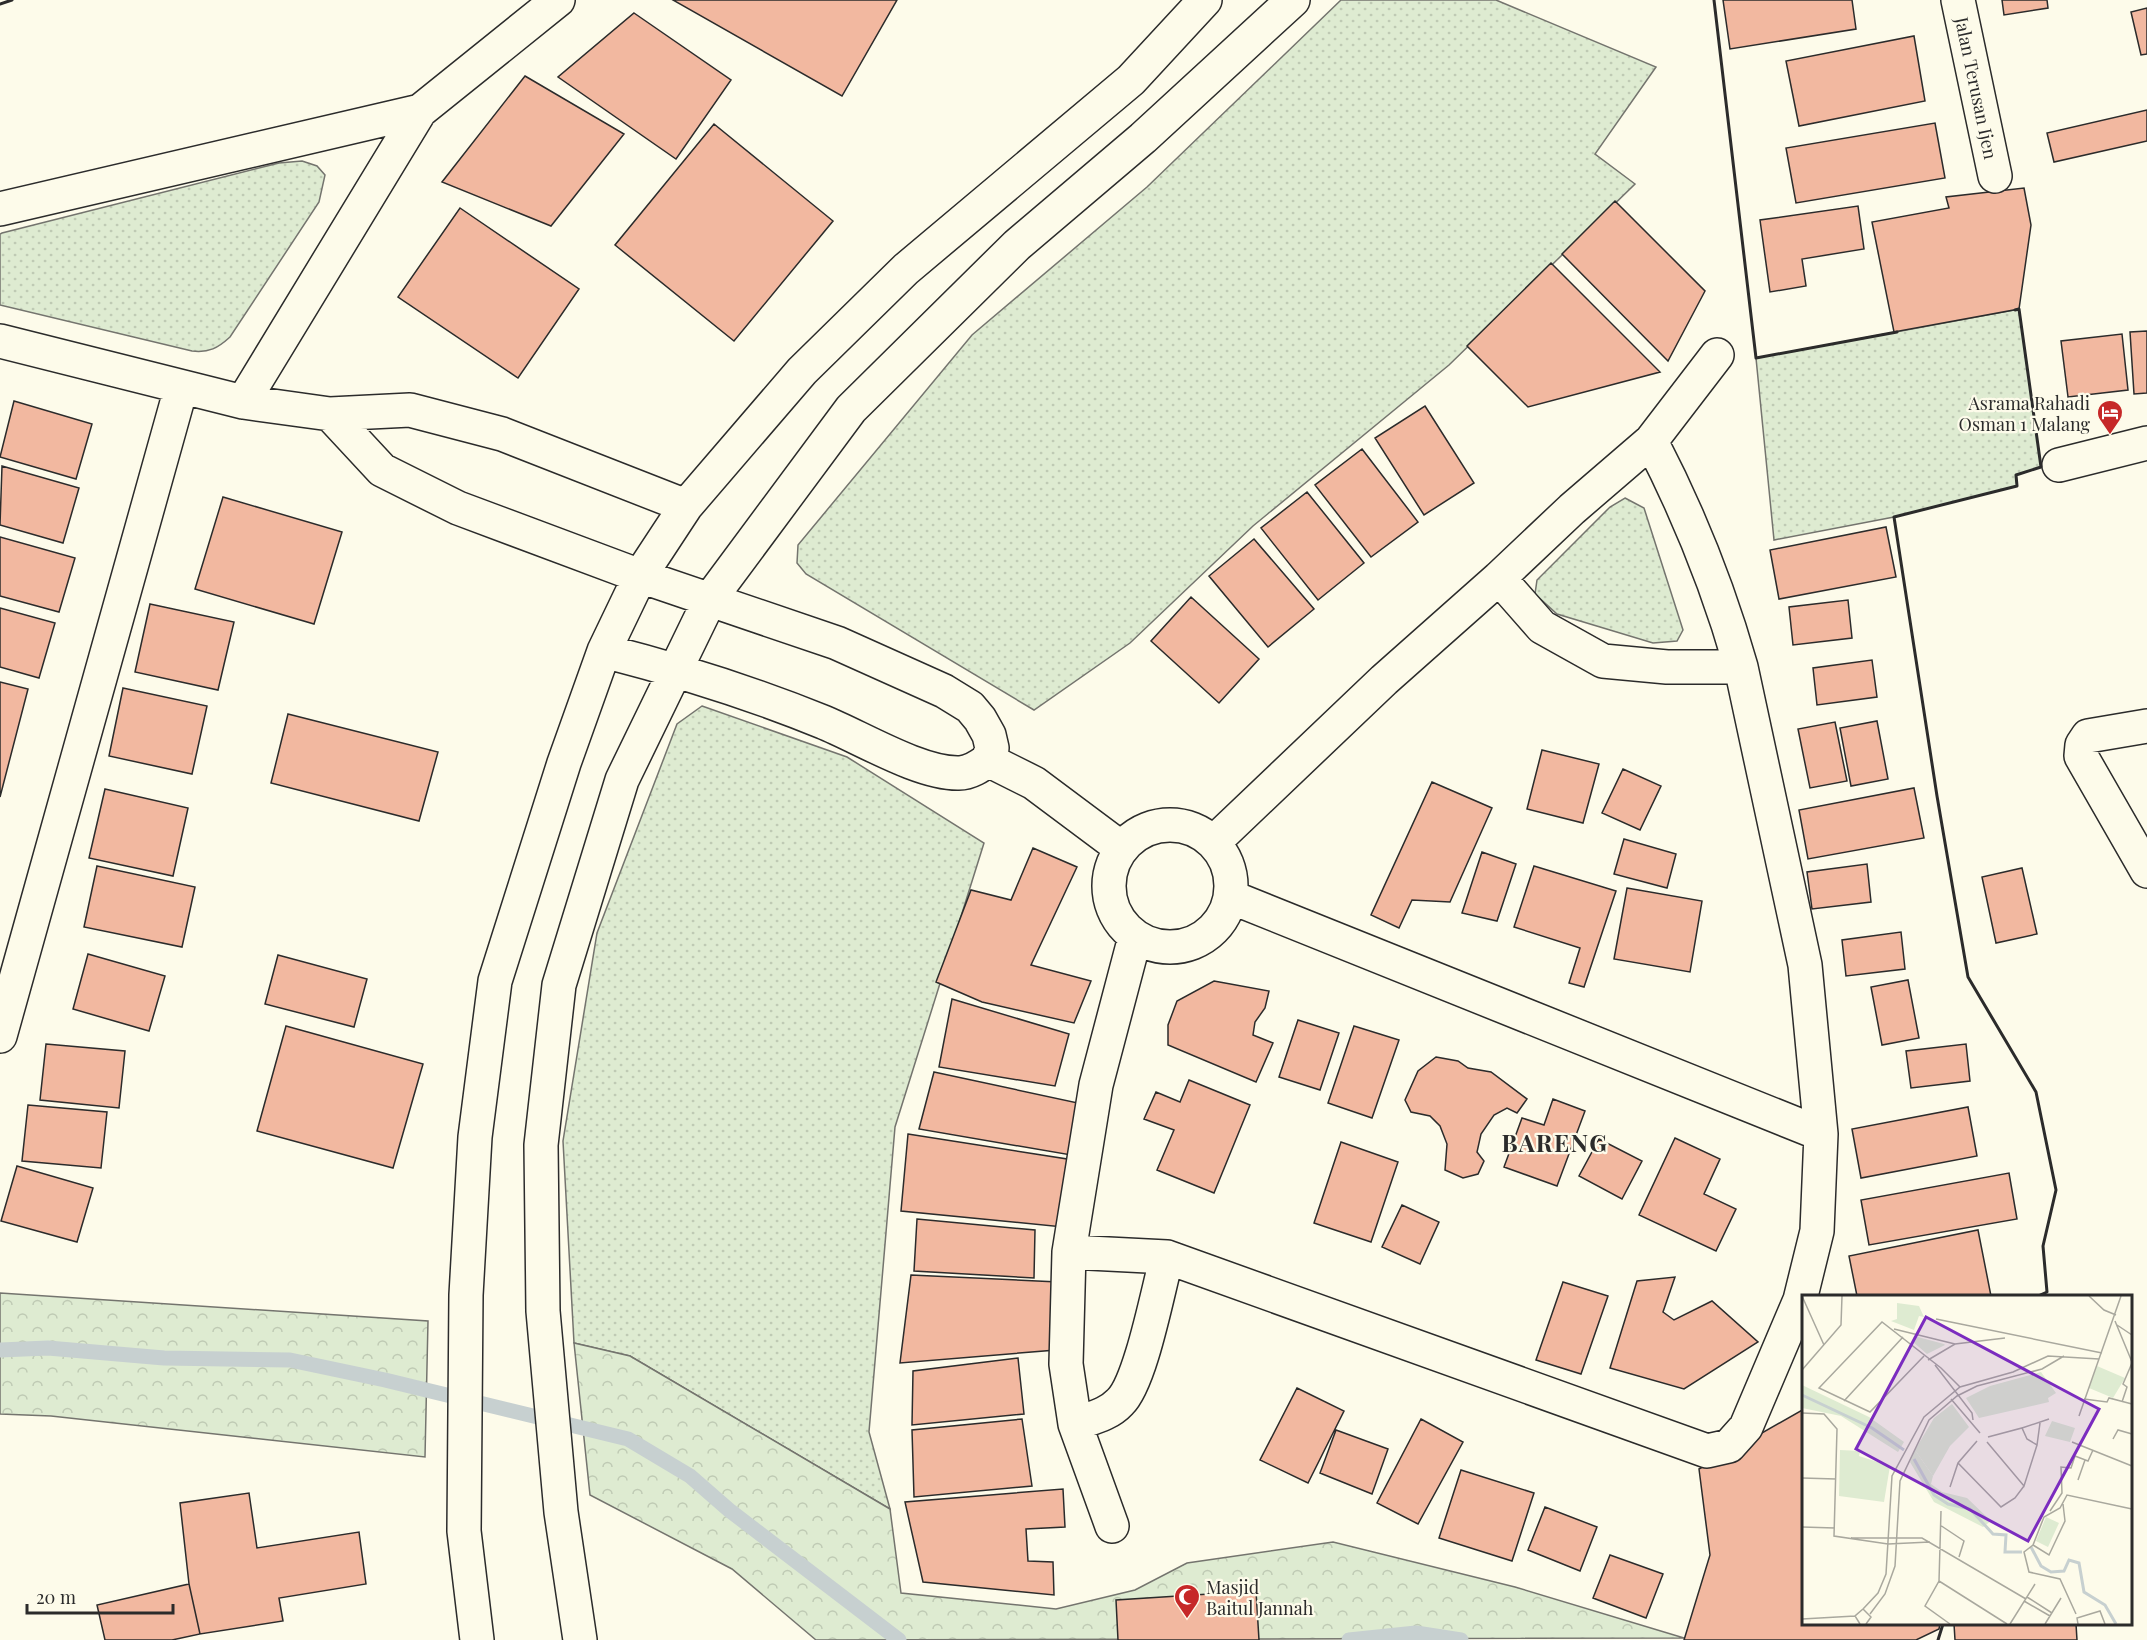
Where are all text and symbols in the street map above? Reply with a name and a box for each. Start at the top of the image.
street label: Jalan Terusan Ijen [1950,14,2003,161]
place label: Asrama Rahadi Osman 1 Malang [1959,391,2090,436]
hotel icon: Asrama Rahadi Osman 1 Malang [2095,398,2125,436]
district label: BARENG [1502,1126,1608,1158]
inset map [1802,1295,2132,1625]
place label: Masjid Baitul Jannah [1206,1575,1314,1620]
scale bar [27,1577,172,1615]
mosque icon: Masjid Baitul Jannah [1172,1582,1202,1620]
text: 20 m [36,1585,76,1609]

